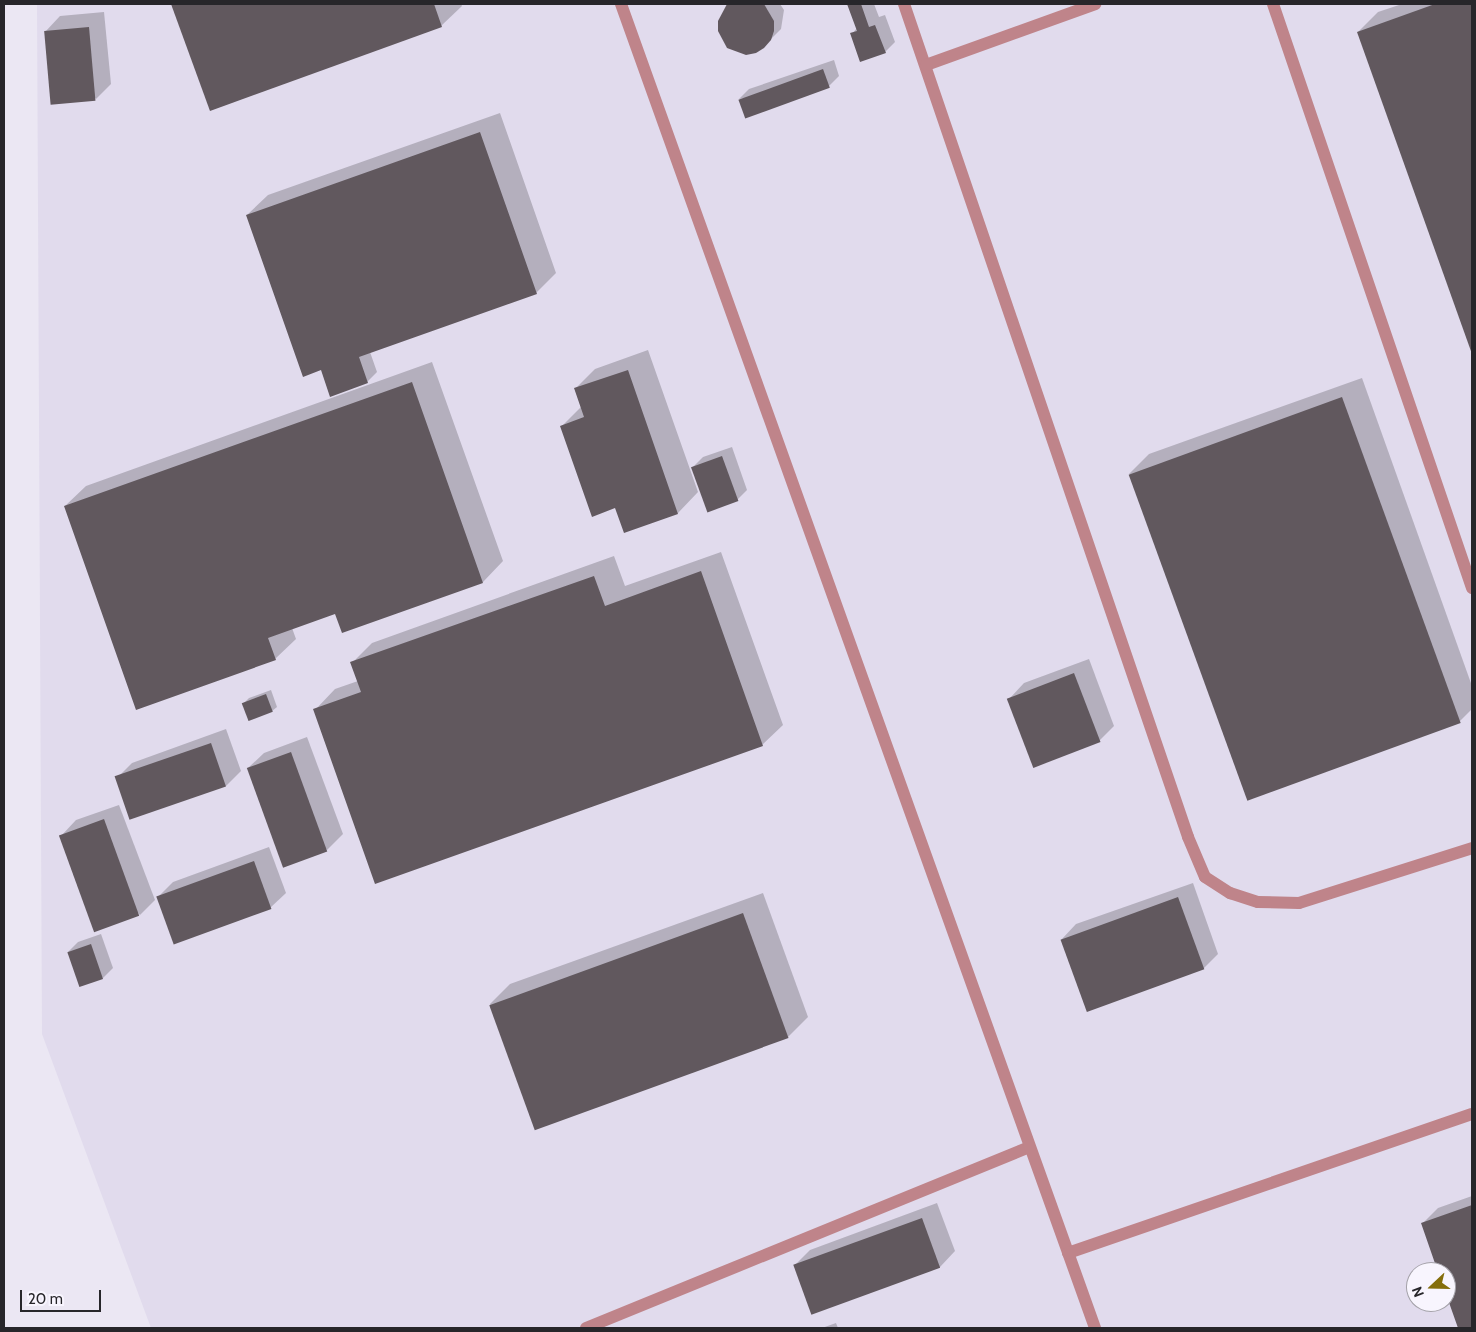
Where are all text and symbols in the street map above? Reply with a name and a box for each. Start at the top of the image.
north arrow [1406,1262,1456,1312]
scale bar [22,1280,104,1312]
text: N [1408,1284,1428,1300]
text: 20 m [28,1290,63,1308]

